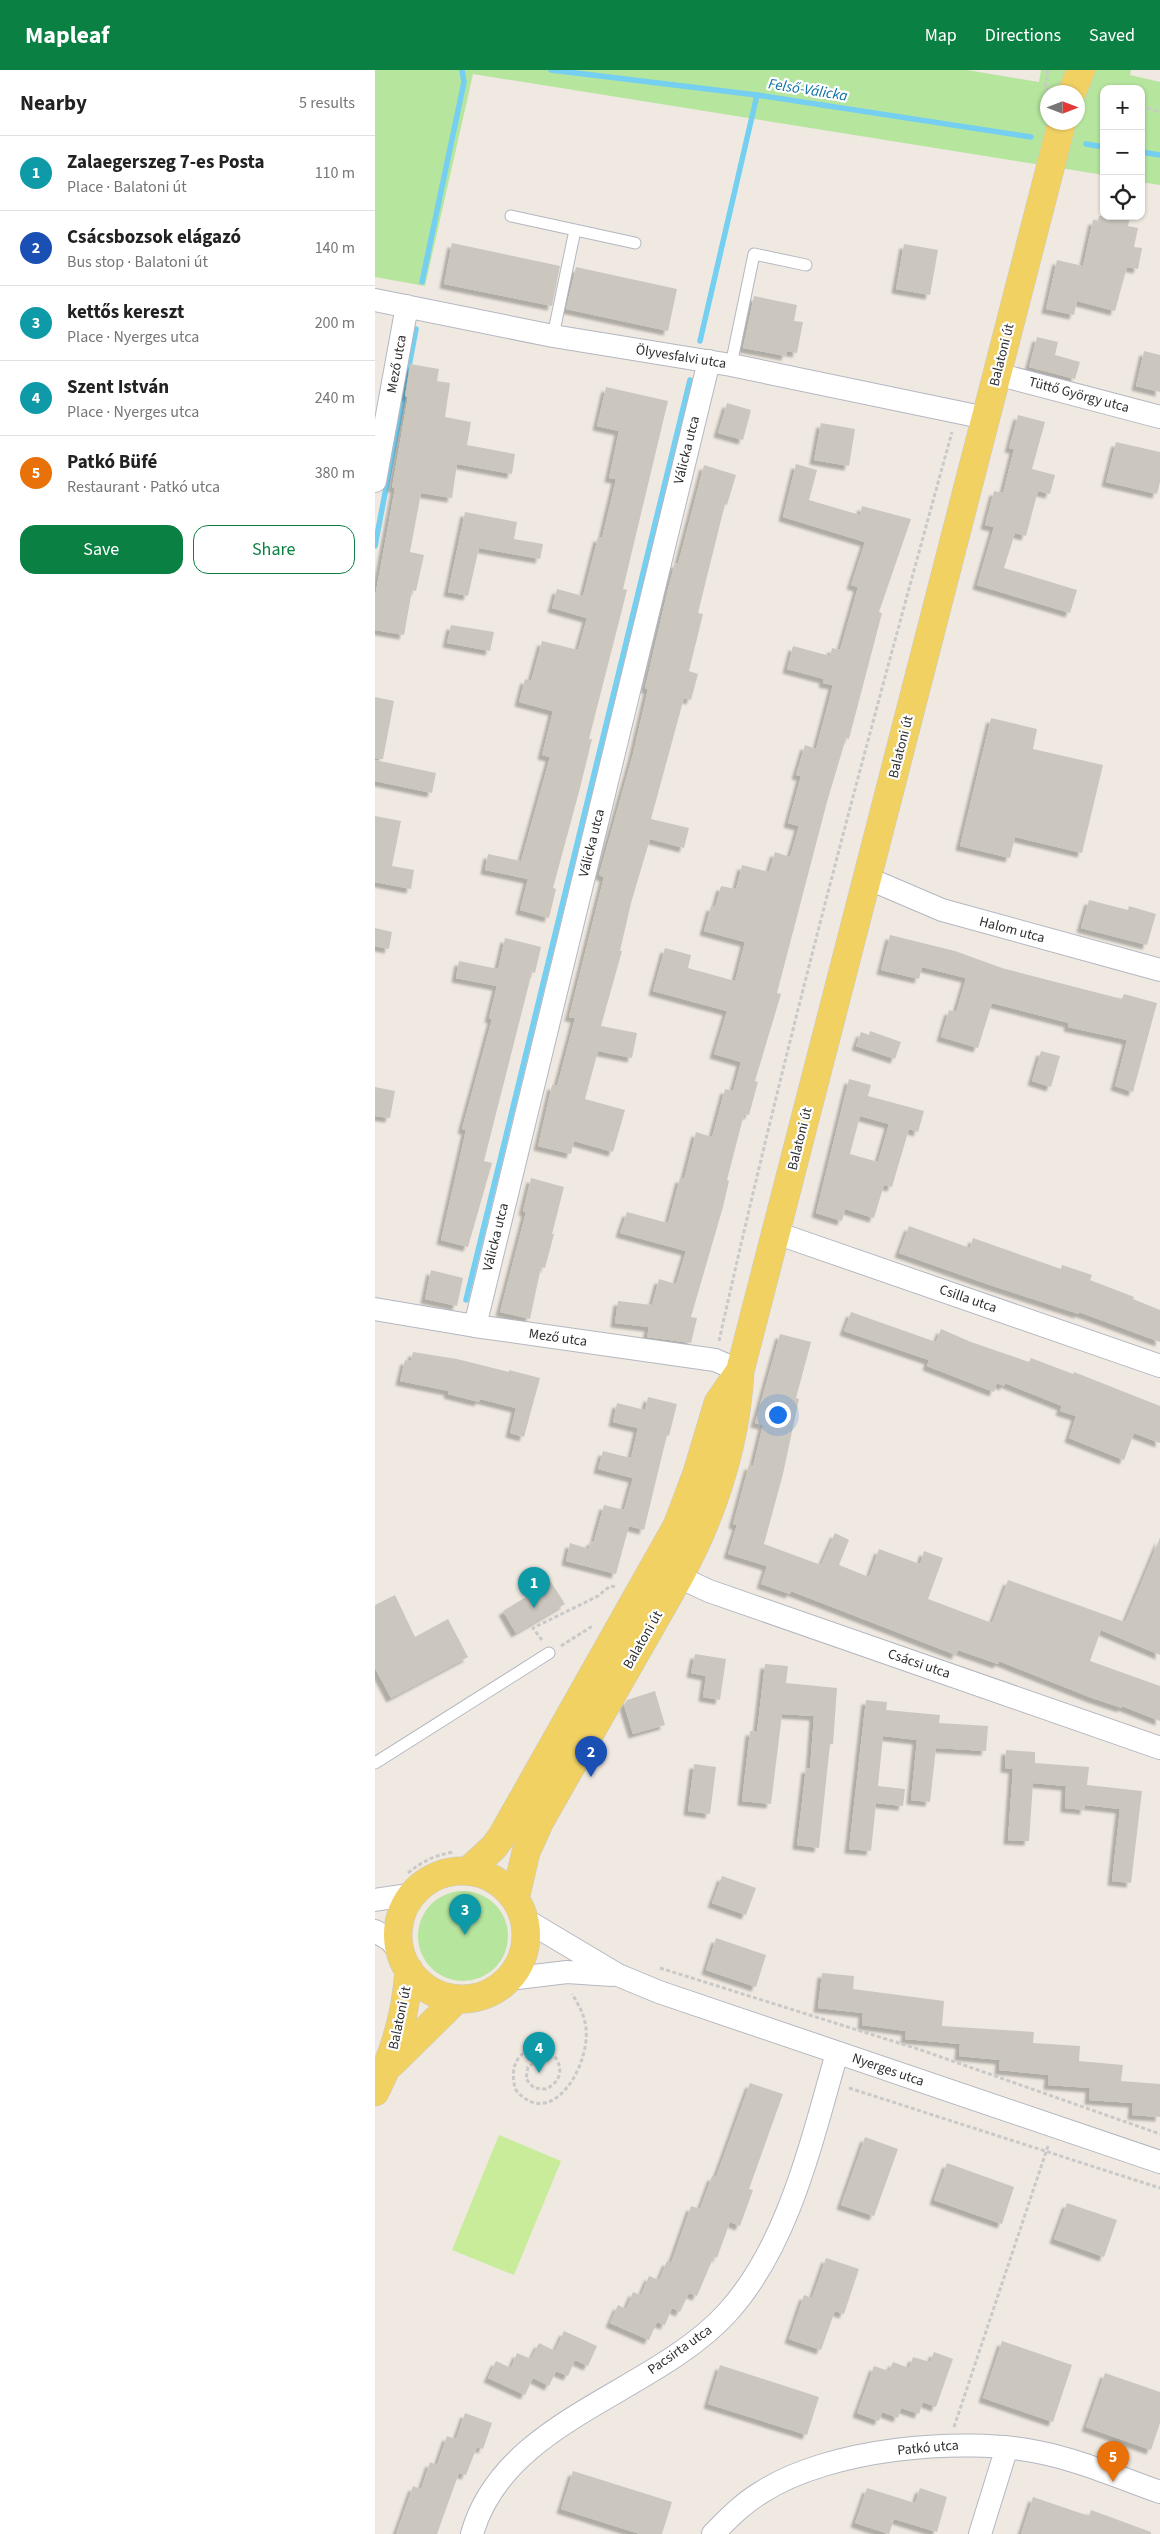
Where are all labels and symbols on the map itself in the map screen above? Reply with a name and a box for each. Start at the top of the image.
water label: Felső-Válicka [767,73,849,107]
north arrow [1040,85,1085,130]
street label: Balatoni út [985,321,1020,389]
street label: Mező utca [382,333,412,395]
street label: Ölyvesfalvi utca [634,340,728,374]
street label: Tüttő György utca [1026,372,1132,418]
street label: Válicka utca [669,414,705,486]
street label: Balatoni út [884,713,919,781]
street label: Válicka utca [574,807,610,879]
street label: Halom utca [977,912,1047,948]
street label: Balatoni út [783,1105,818,1173]
street label: Válicka utca [478,1201,514,1273]
street label: Csilla utca [936,1280,1000,1318]
street label: Mező utca [528,1324,588,1352]
your location [765,1402,791,1428]
pin: 1 [518,1567,550,1608]
street label: Balatoni út [618,1607,668,1673]
street label: Csácsi utca [885,1644,953,1684]
pin: 2 [575,1736,607,1777]
pin: 3 [449,1894,481,1935]
street label: Balatoni út [384,1984,416,2051]
pin: 4 [523,2032,555,2073]
street label: Nyerges utca [849,2048,927,2092]
street label: Pacsirta utca [644,2320,716,2380]
street label: Patkó utca [897,2435,959,2461]
pin: 5 [1097,2441,1129,2482]

